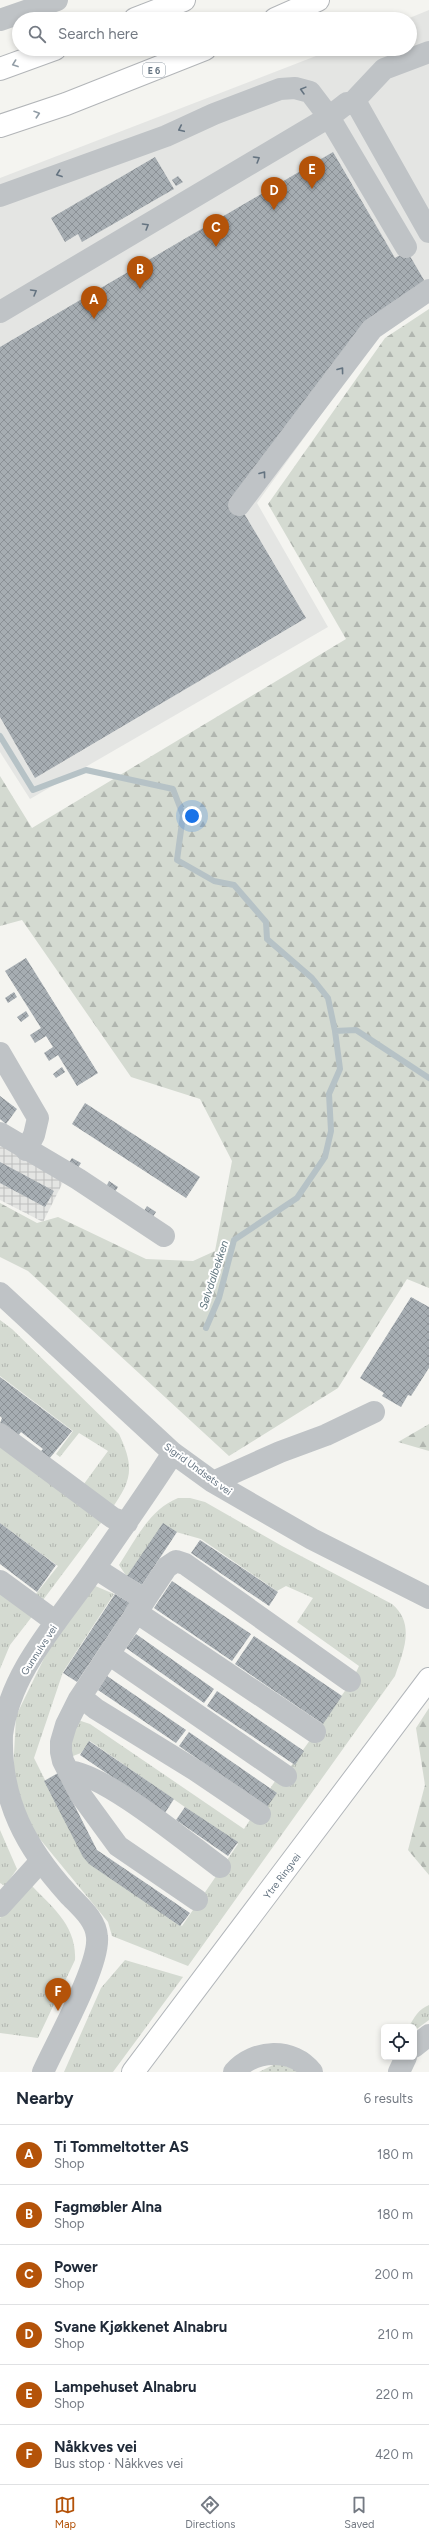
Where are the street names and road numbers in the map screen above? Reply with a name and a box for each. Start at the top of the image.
road number: E 6 [143,63,165,77]
street label: Sigrid Undsets vei [162,1440,234,1498]
street label: Gunnulvs vei [18,1622,60,1678]
street label: Ytre Ringvei [261,1851,303,1901]

